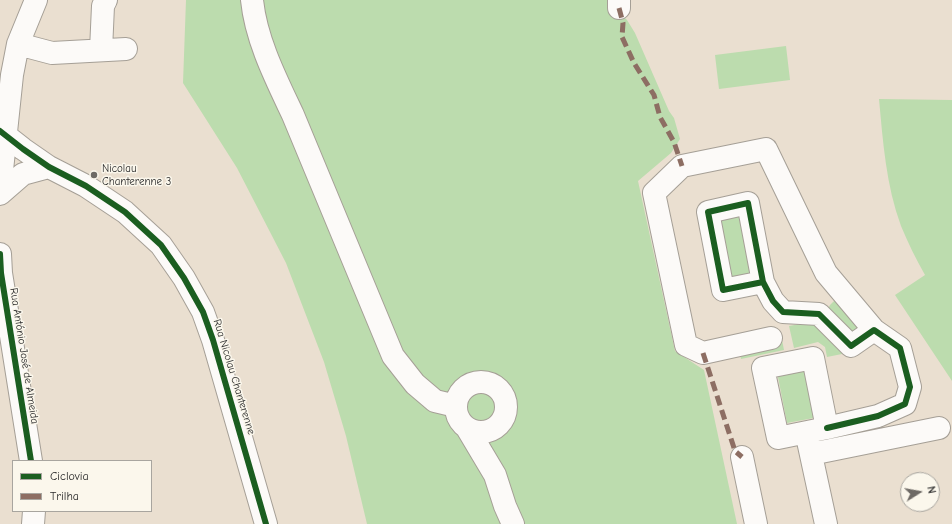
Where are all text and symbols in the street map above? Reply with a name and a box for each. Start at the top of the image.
place label: Nicolau Chanterenne 3 [102,162,171,188]
marker: Nicolau Chanterenne 3 [89,170,99,180]
street label: Rua António José de Almeida [7,287,41,425]
street label: Rua Nicolau Chanterenne [210,318,258,436]
legend [12,460,152,512]
text: Ciclovia [50,469,89,483]
north arrow [900,472,940,512]
text: N [924,485,938,495]
text: Trilha [50,489,79,503]

